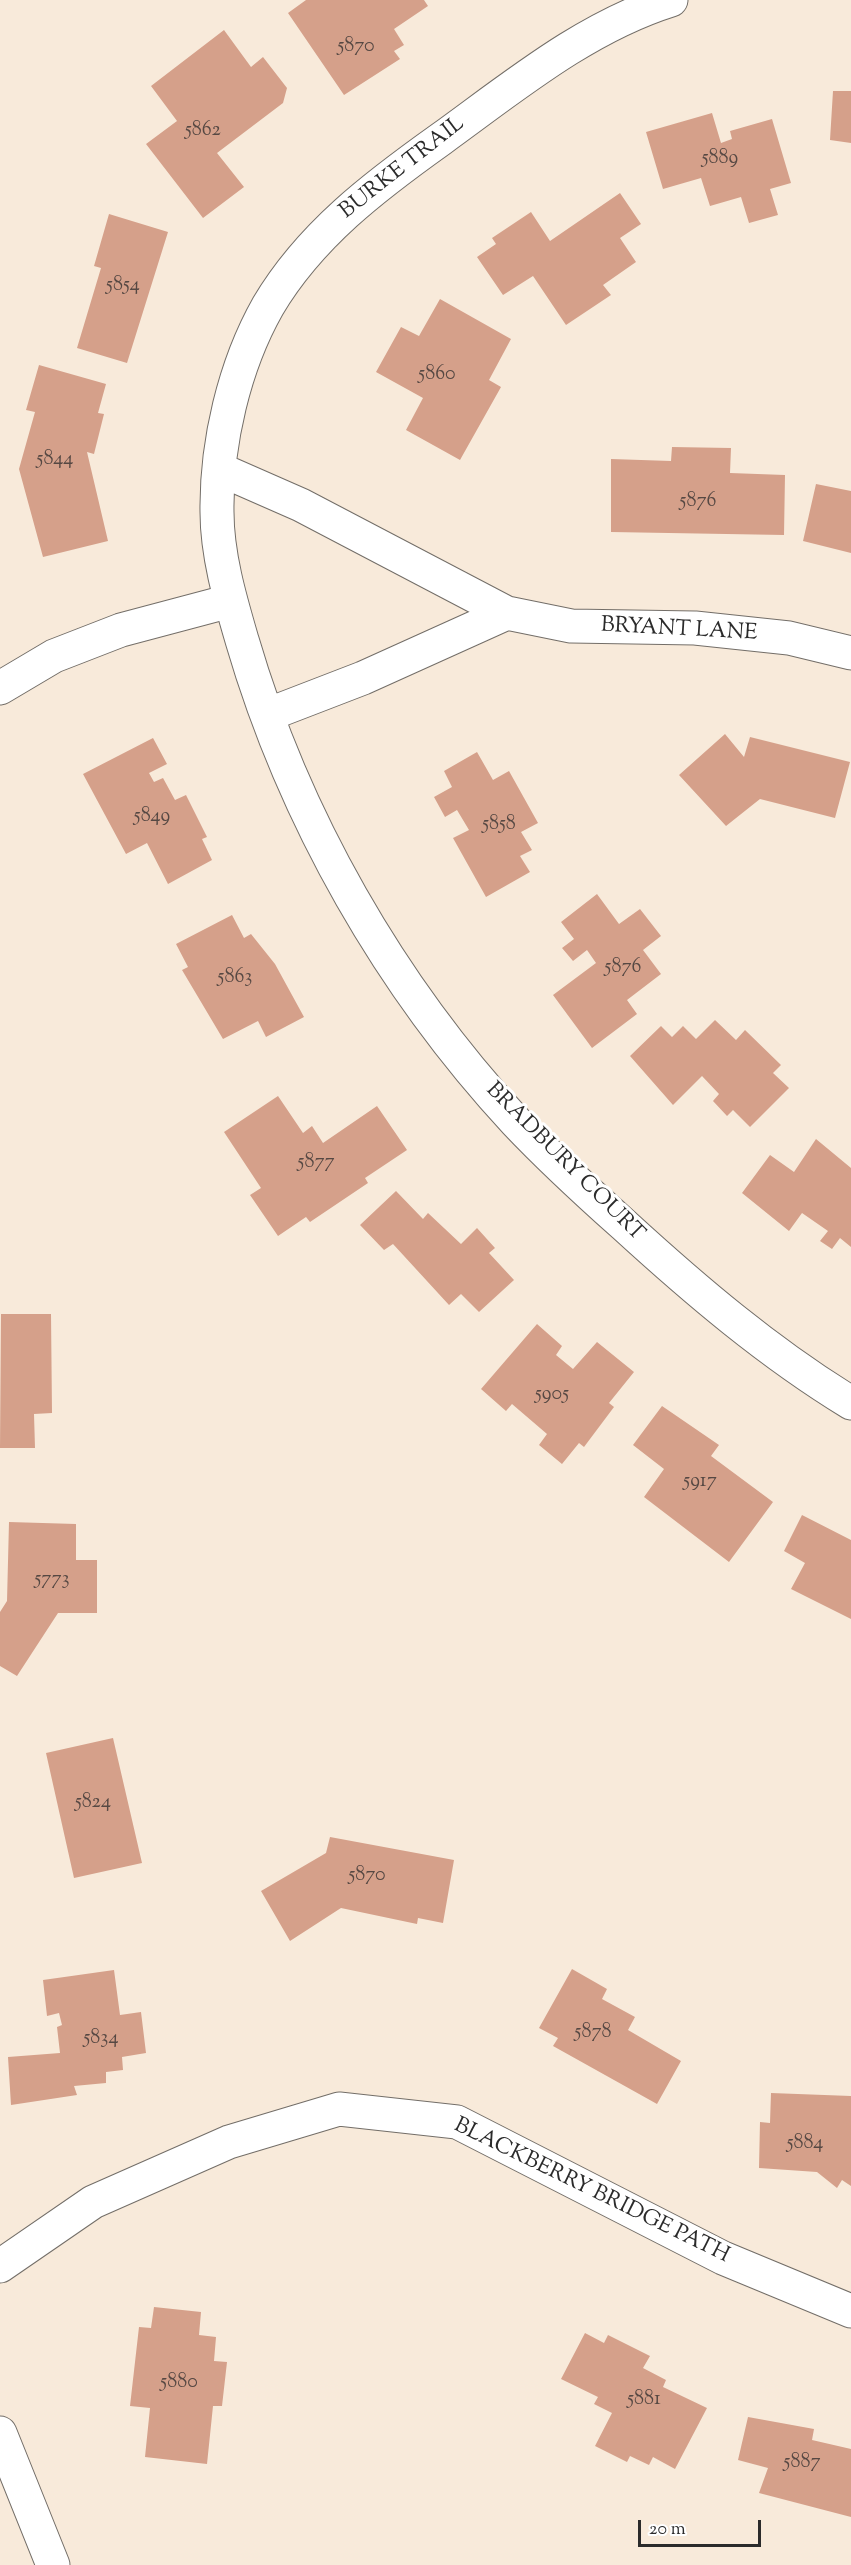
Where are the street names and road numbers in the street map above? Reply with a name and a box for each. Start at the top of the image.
street label: BURKE TRAIL [335,112,471,226]
street label: BRYANT LANE [600,614,758,648]
street label: BRADBURY COURT [479,1078,649,1248]
street label: BLACKBERRY BRIDGE PATH [449,2114,733,2270]

